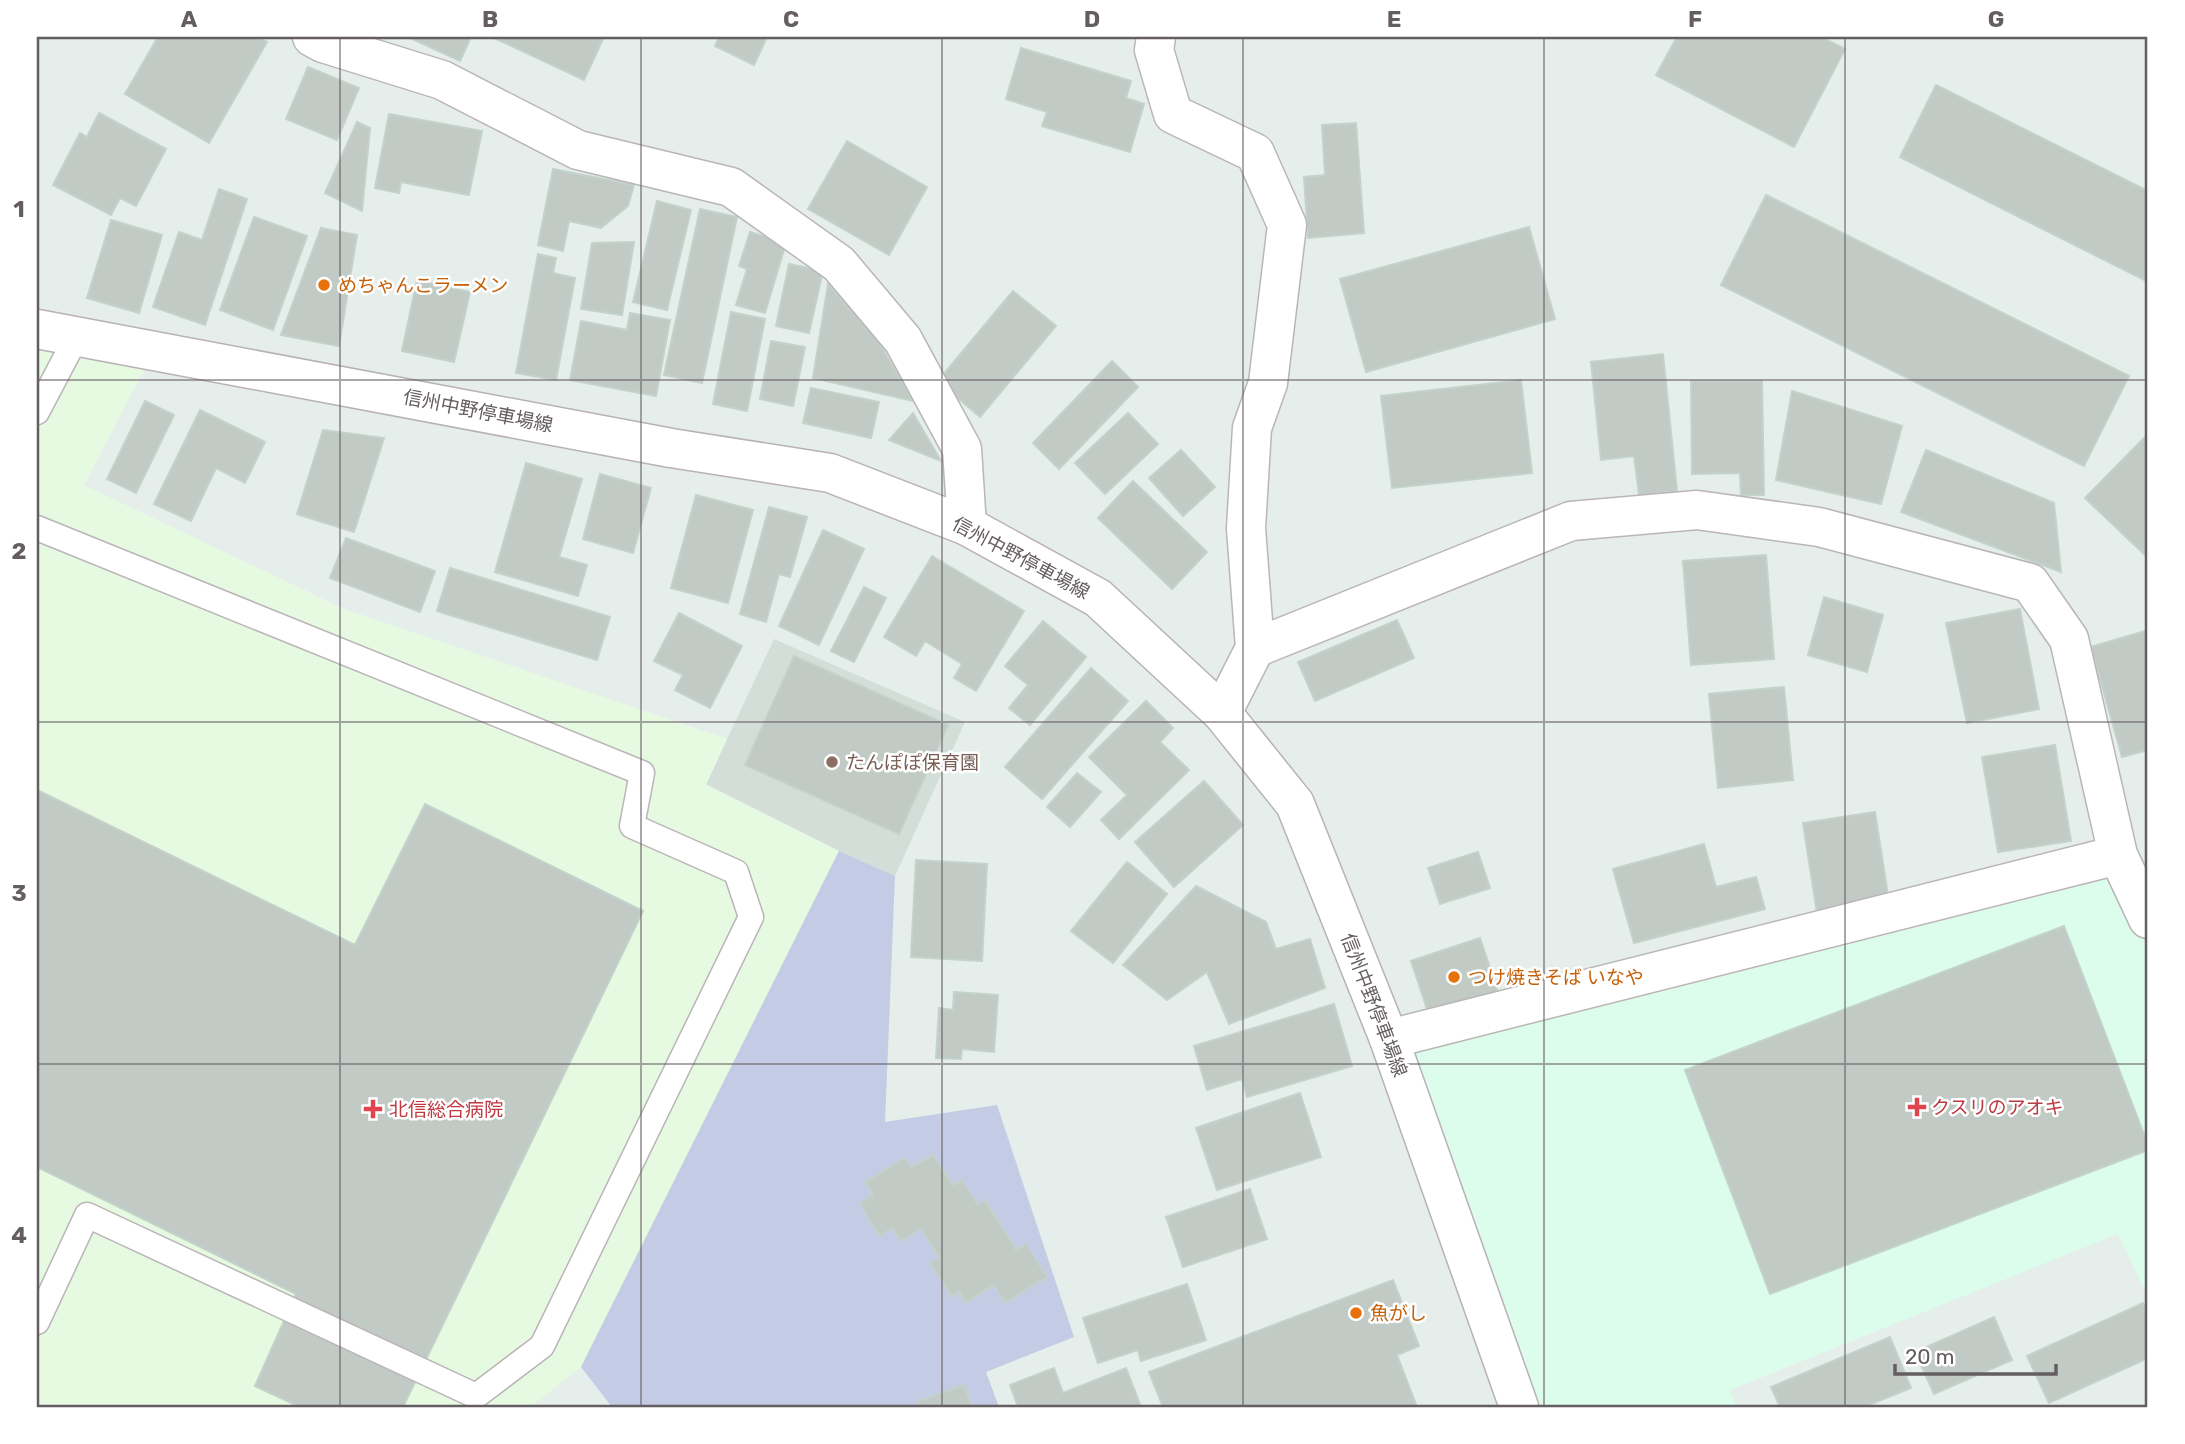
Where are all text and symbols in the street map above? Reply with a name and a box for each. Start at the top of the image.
text: A [181,5,198,33]
text: B [482,5,498,33]
text: C [783,5,799,33]
text: D [1084,5,1100,33]
text: E [1387,5,1401,33]
text: F [1688,5,1702,33]
text: G [1988,5,2004,33]
text: 1 [13,195,25,223]
place label: めちゃんこラーメン [338,274,508,297]
marker: めちゃんこラーメン [316,277,332,293]
street label: 信州中野停車場線 [401,385,555,437]
street label: 信州中野停車場線 [948,512,1094,604]
text: 2 [12,537,26,565]
place label: たんぽぽ保育園 [846,751,979,774]
marker: たんぽぽ保育園 [824,754,840,770]
text: 3 [11,879,27,907]
street label: 信州中野停車場線 [1336,930,1412,1080]
place label: つけ焼きそば いなや [1468,966,1644,989]
marker: つけ焼きそば いなや [1446,969,1462,985]
place label: クスリのアオキ [1931,1096,2063,1119]
place label: 北信総合病院 [389,1098,503,1121]
marker: 北信総合病院 [363,1099,383,1119]
marker: クスリのアオキ [1909,1099,1925,1115]
text: 4 [11,1221,27,1249]
place label: 魚がし [1370,1302,1427,1325]
marker: 魚がし [1348,1305,1364,1321]
scale bar [1895,1332,2056,1376]
text: 20 m [1905,1344,1954,1369]

